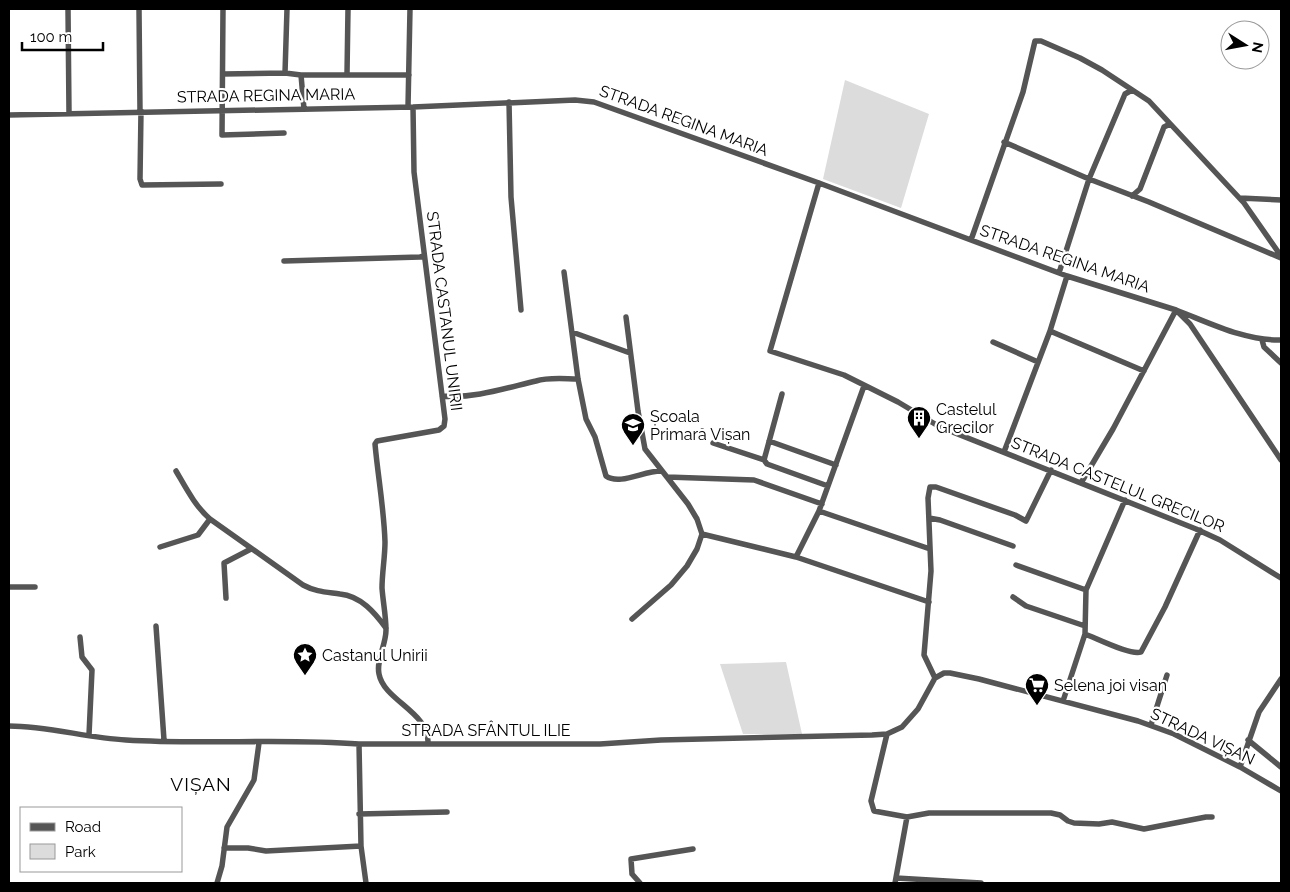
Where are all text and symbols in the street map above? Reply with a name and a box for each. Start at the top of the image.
scale bar [22,20,104,52]
north arrow [1220,20,1270,70]
text: 100 m [30,28,72,46]
text: N [1249,41,1267,54]
street label: STRADA REGINA MARIA [597,81,771,160]
street label: STRADA REGINA MARIA [177,84,356,107]
street label: STRADA CASTANUL UNIRII [423,210,466,412]
street label: STRADA REGINA MARIA [977,220,1152,297]
place label: Castelul Grecilor [936,400,997,437]
building icon: Castelul Grecilor [906,405,932,439]
place label: Școala Primară Vișan [650,407,750,444]
school or university icon: Școala Primară Vișan [620,412,646,446]
street label: STRADA CASTELUL GRECILOR [1008,433,1227,536]
place icon: Castanul Unirii [292,642,318,676]
place label: Castanul Unirii [322,646,428,665]
supermarket icon: Selena joi visan [1024,672,1050,706]
place label: Selena joi visan [1054,676,1167,695]
street label: STRADA VIȘAN [1148,704,1258,769]
street label: STRADA SFÂNTUL ILIE [401,720,571,740]
district label: VIȘAN [170,773,232,795]
legend [20,807,182,872]
text: Road [65,818,101,836]
text: Park [65,843,96,861]

